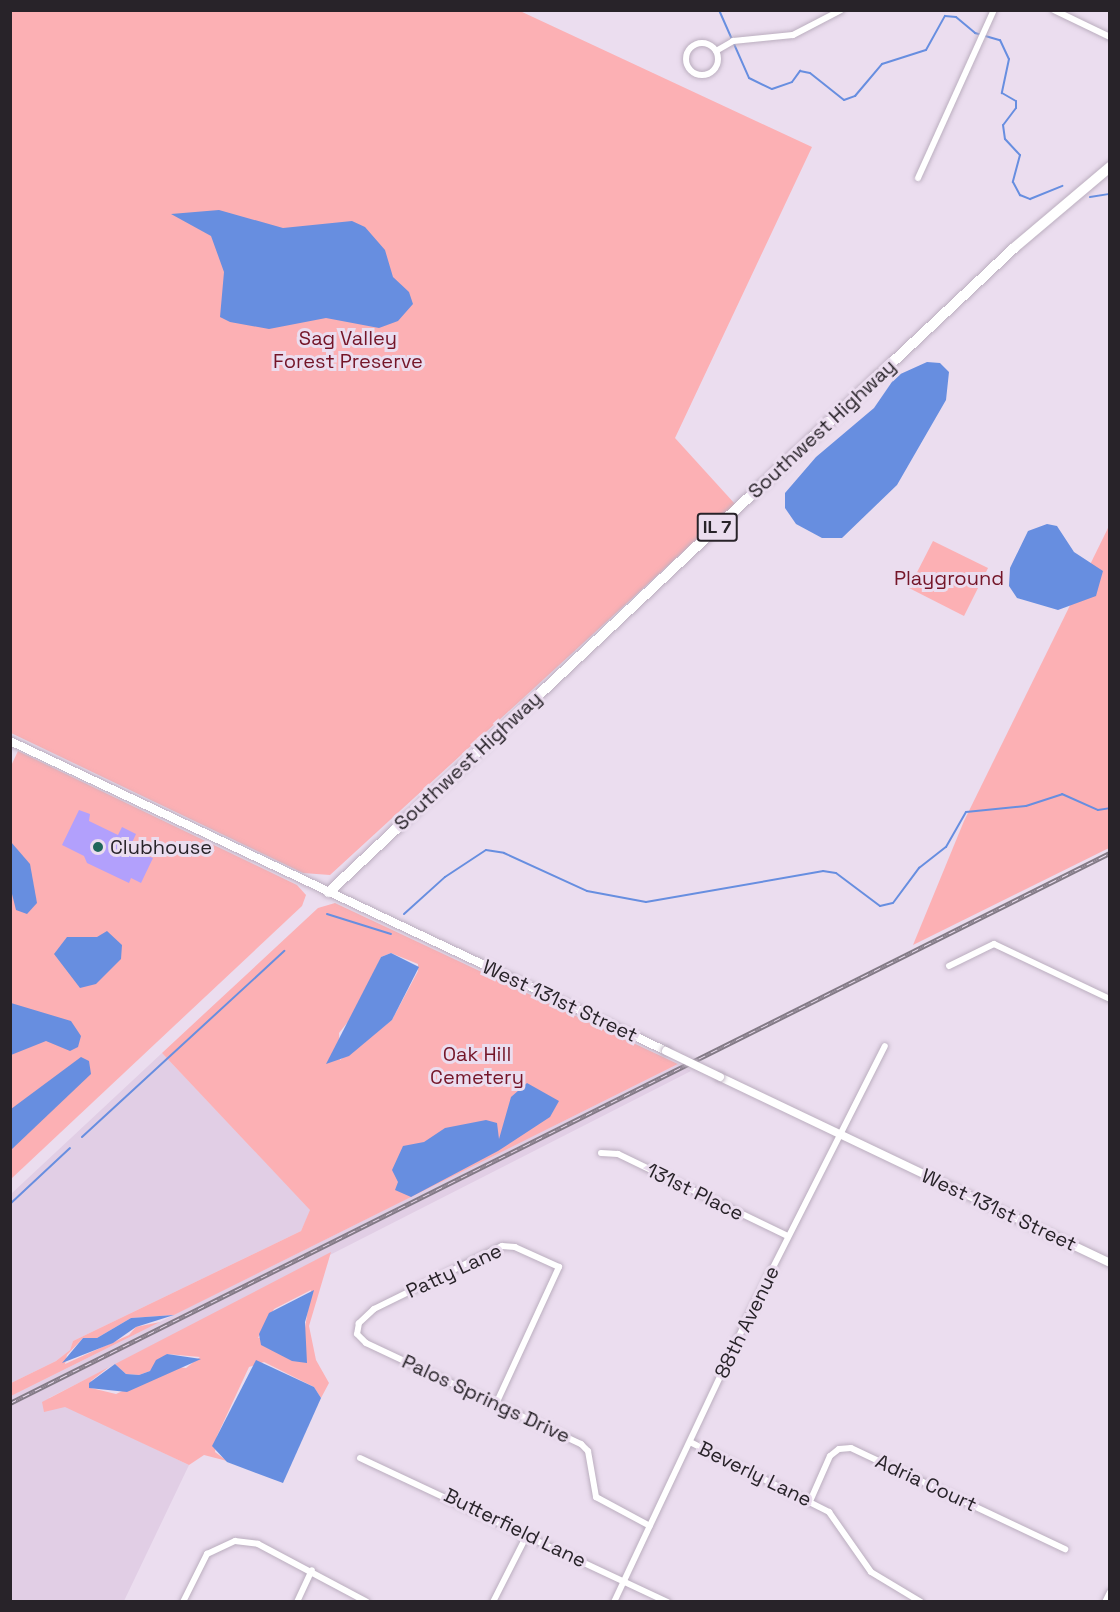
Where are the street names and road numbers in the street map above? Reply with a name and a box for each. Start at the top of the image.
street label: Southwest Highway [743,354,901,504]
road number: IL 7 [696,512,738,542]
street label: Southwest Highway [389,686,547,836]
street label: West 131st Street [479,955,641,1047]
street label: 131st Place [643,1158,747,1226]
street label: West 131st Street [918,1164,1080,1256]
street label: Patty Lane [402,1238,506,1304]
street label: 88th Avenue [709,1262,785,1382]
street label: Palos Springs Drive [398,1350,574,1448]
street label: Beverly Lane [694,1436,816,1512]
street label: Adria Court [872,1449,980,1517]
street label: Butterfield Lane [440,1483,590,1573]

